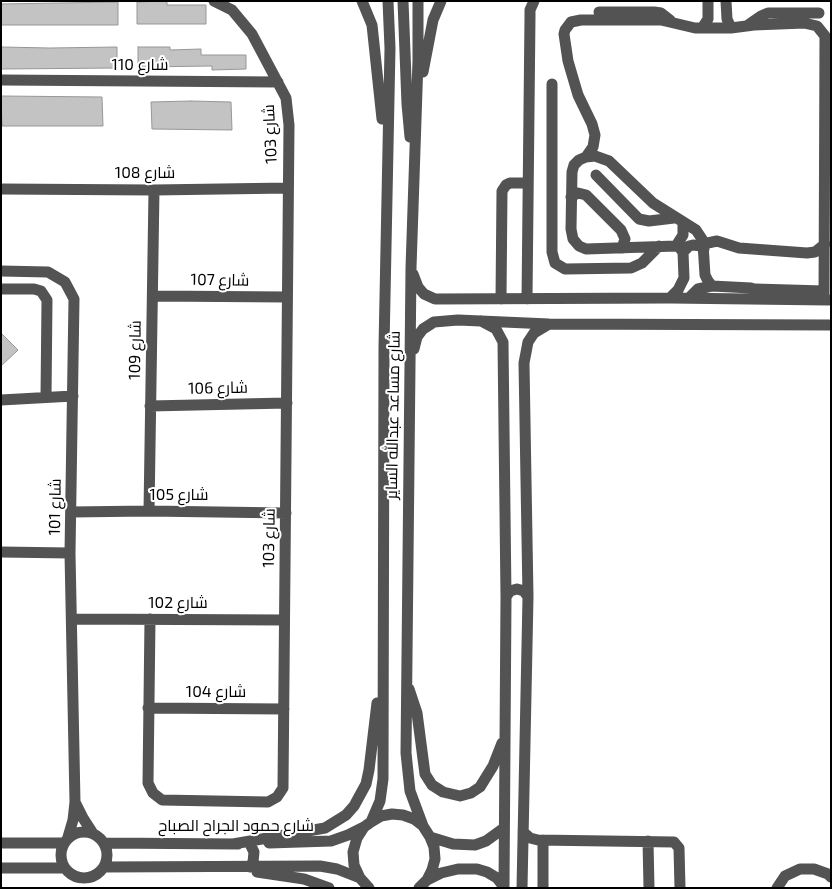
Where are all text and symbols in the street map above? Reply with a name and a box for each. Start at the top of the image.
street label: شارع 110 [112,55,168,75]
street label: شارع 103 [259,104,281,164]
street label: شارع 108 [115,163,175,183]
street label: شارع 107 [190,270,250,290]
street label: شارع 109 [125,320,145,380]
street label: شارع مساعد عبدالله الساير [382,331,404,499]
street label: شارع 106 [188,378,248,398]
street label: شارع 101 [45,478,65,536]
street label: شارع 105 [149,485,209,505]
street label: شارع 103 [259,508,279,568]
street label: شارع 102 [148,593,208,613]
street label: شارع 104 [186,682,246,702]
street label: شارع حمود الجراح الصباح [158,816,314,836]

